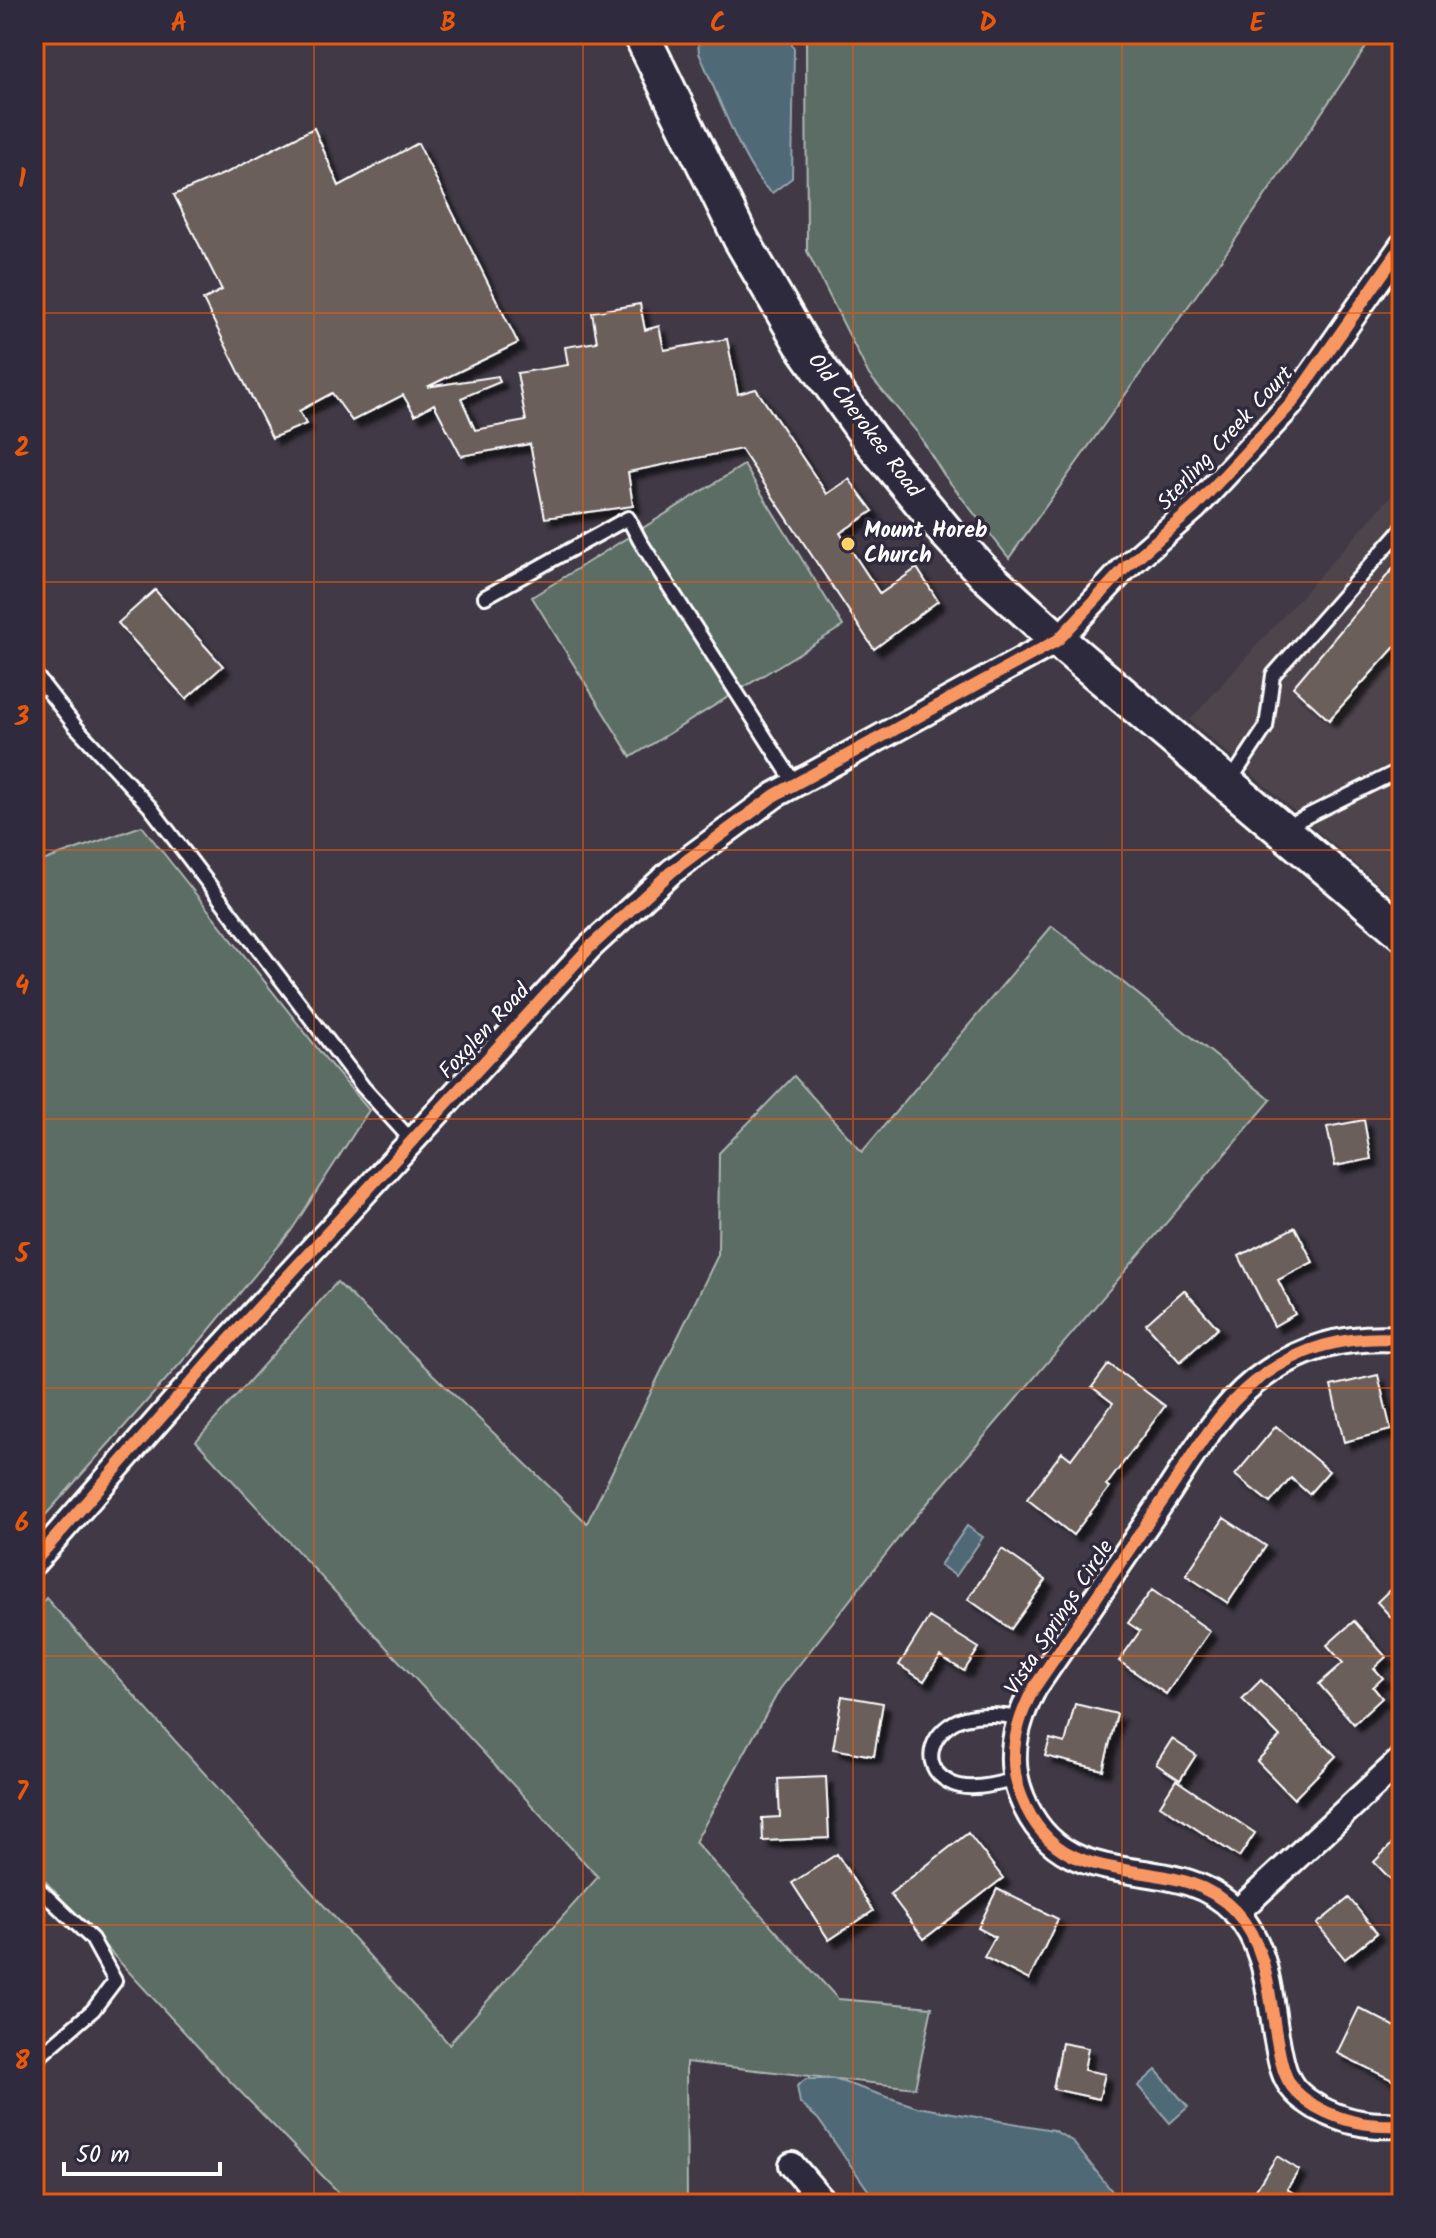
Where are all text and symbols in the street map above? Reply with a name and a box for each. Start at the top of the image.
text: A [171,3,187,45]
text: B [440,3,456,45]
text: C [710,3,726,45]
text: D [979,3,997,45]
text: E [1250,3,1266,45]
text: 1 [18,159,26,201]
street label: Old Cherokee Road [798,346,931,507]
street label: Sterling Creek Court [1149,358,1303,520]
text: 2 [14,428,30,470]
place label: Mount Horeb Church [864,514,987,574]
marker: Mount Horeb Church [839,535,857,553]
text: 3 [14,697,29,739]
text: 4 [15,966,29,1008]
street label: Foxglen Road [431,975,540,1088]
text: 5 [14,1234,30,1276]
text: 6 [15,1503,29,1545]
street label: Vista Springs Circle [996,1533,1124,1703]
text: 7 [16,1772,29,1814]
text: 8 [14,2041,30,2083]
scale bar [64,2126,220,2176]
text: 50 m [76,2136,130,2175]

